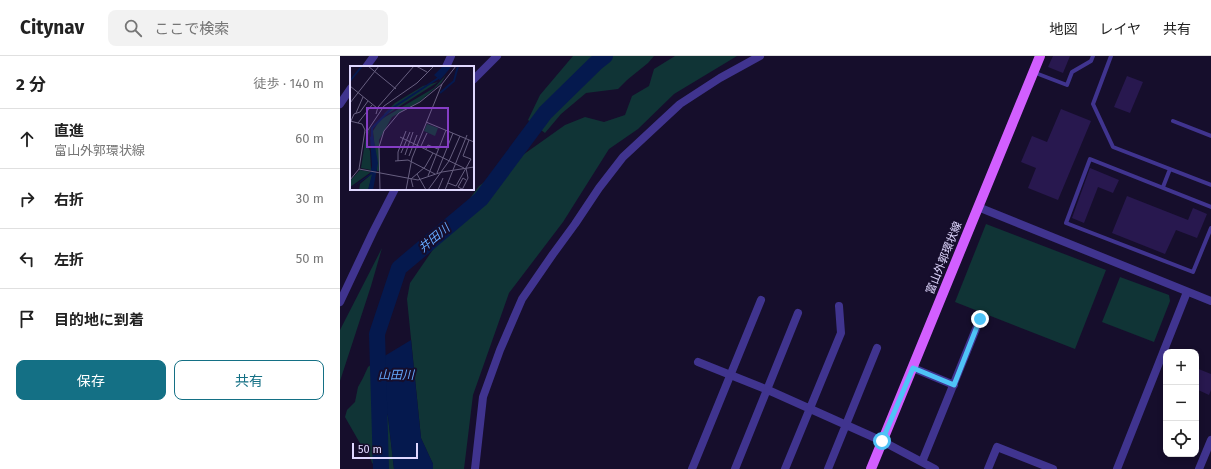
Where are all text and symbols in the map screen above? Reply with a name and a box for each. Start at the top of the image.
search box [108,10,388,46]
text: Citynav [20,16,84,39]
icon: search [122,17,144,39]
text: ここで検索 [154,20,229,38]
text: 地図 [1049,21,1077,38]
text: レイヤ [1099,21,1141,38]
text: 共有 [1163,21,1191,38]
inset map [350,66,474,190]
text: 2 分 [16,74,46,95]
text: 徒歩 · 140 m [254,76,324,91]
text: 直進 [54,122,84,140]
icon: ahead [16,128,38,150]
text: 60 m [295,131,324,146]
text: 富山外郭環状線 [54,143,145,158]
icon: right [16,188,38,210]
text: 右折 [54,191,84,209]
text: 30 m [296,191,324,206]
water label: 井田川 [416,220,454,255]
street label: 富山外郭環状線 [924,220,964,296]
icon: left [16,248,38,270]
text: 左折 [54,251,84,269]
text: 50 m [296,251,324,266]
icon: arrive [16,308,38,330]
route end [971,310,989,328]
text: 目的地に到着 [54,311,144,329]
map controls [1163,349,1199,457]
button: + [1163,349,1199,385]
button: 保存 [16,360,166,400]
button: 共有 [174,360,324,400]
water label: 山田川 [378,368,416,382]
button: − [1163,385,1199,421]
button: locate [1163,421,1199,457]
route start [873,432,891,450]
scale bar [352,441,418,460]
text: 50 m [358,443,382,456]

